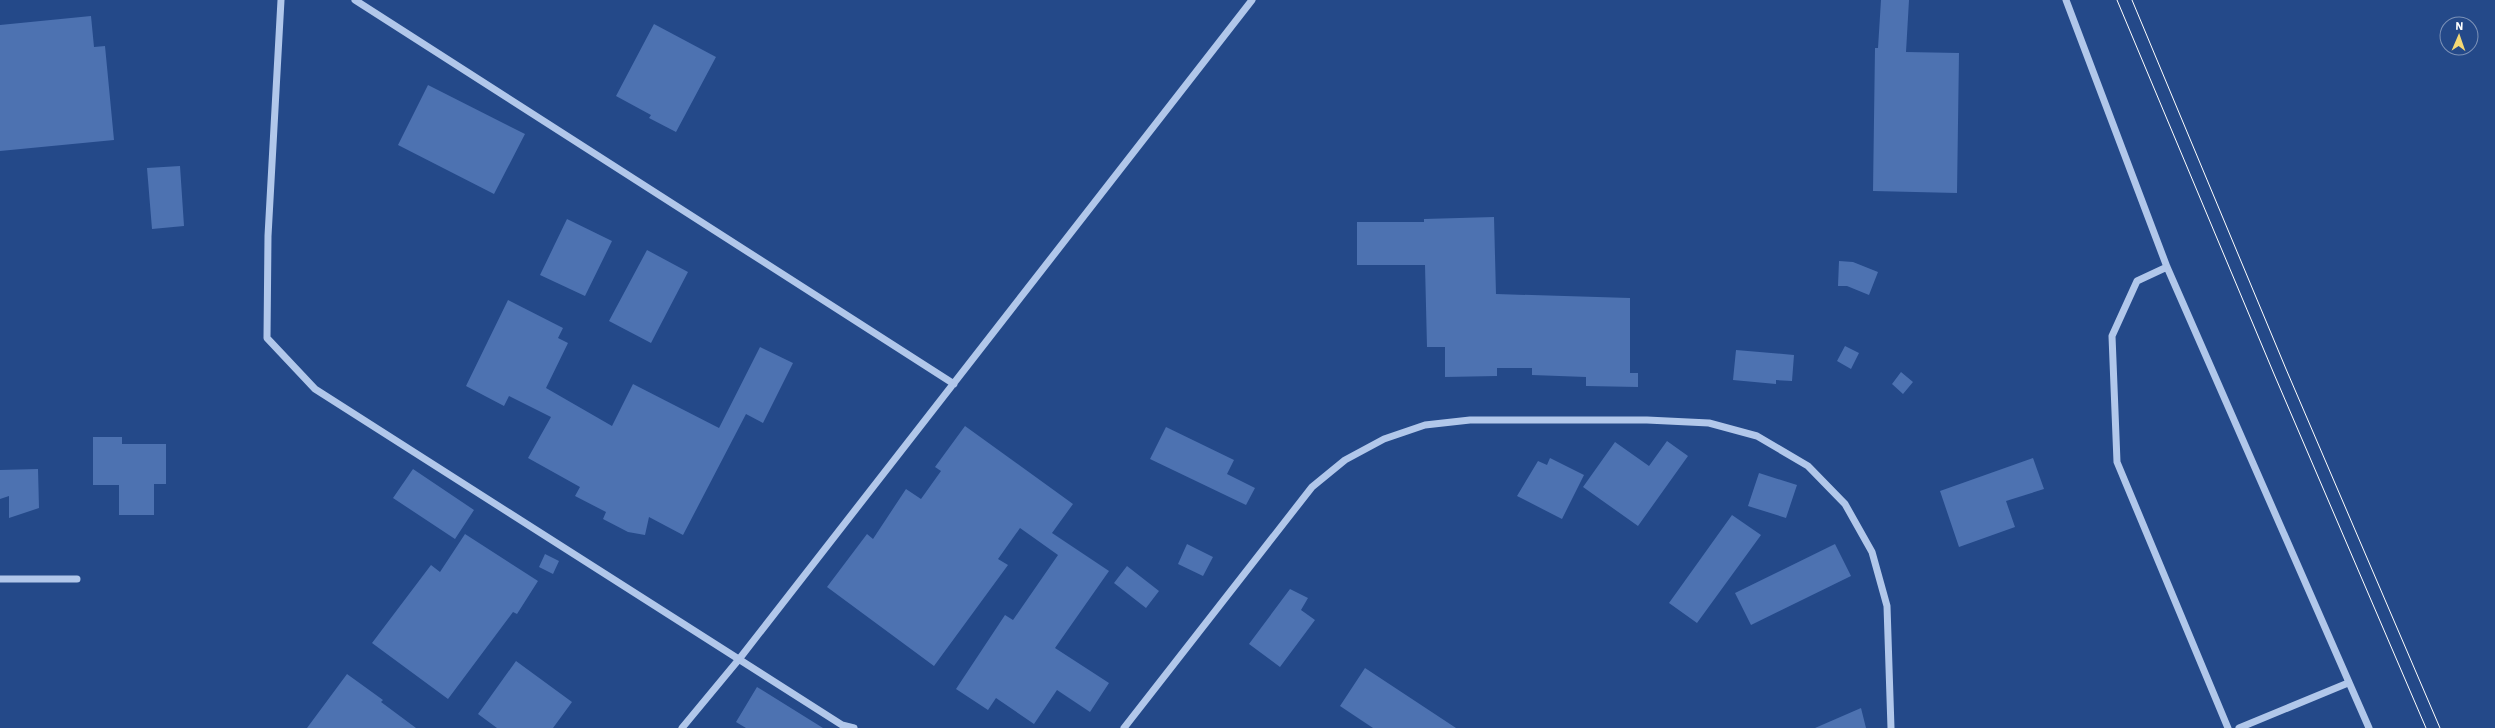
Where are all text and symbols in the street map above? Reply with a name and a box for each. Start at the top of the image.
north arrow [2439,16,2479,56]
text: N [2455,19,2464,33]

